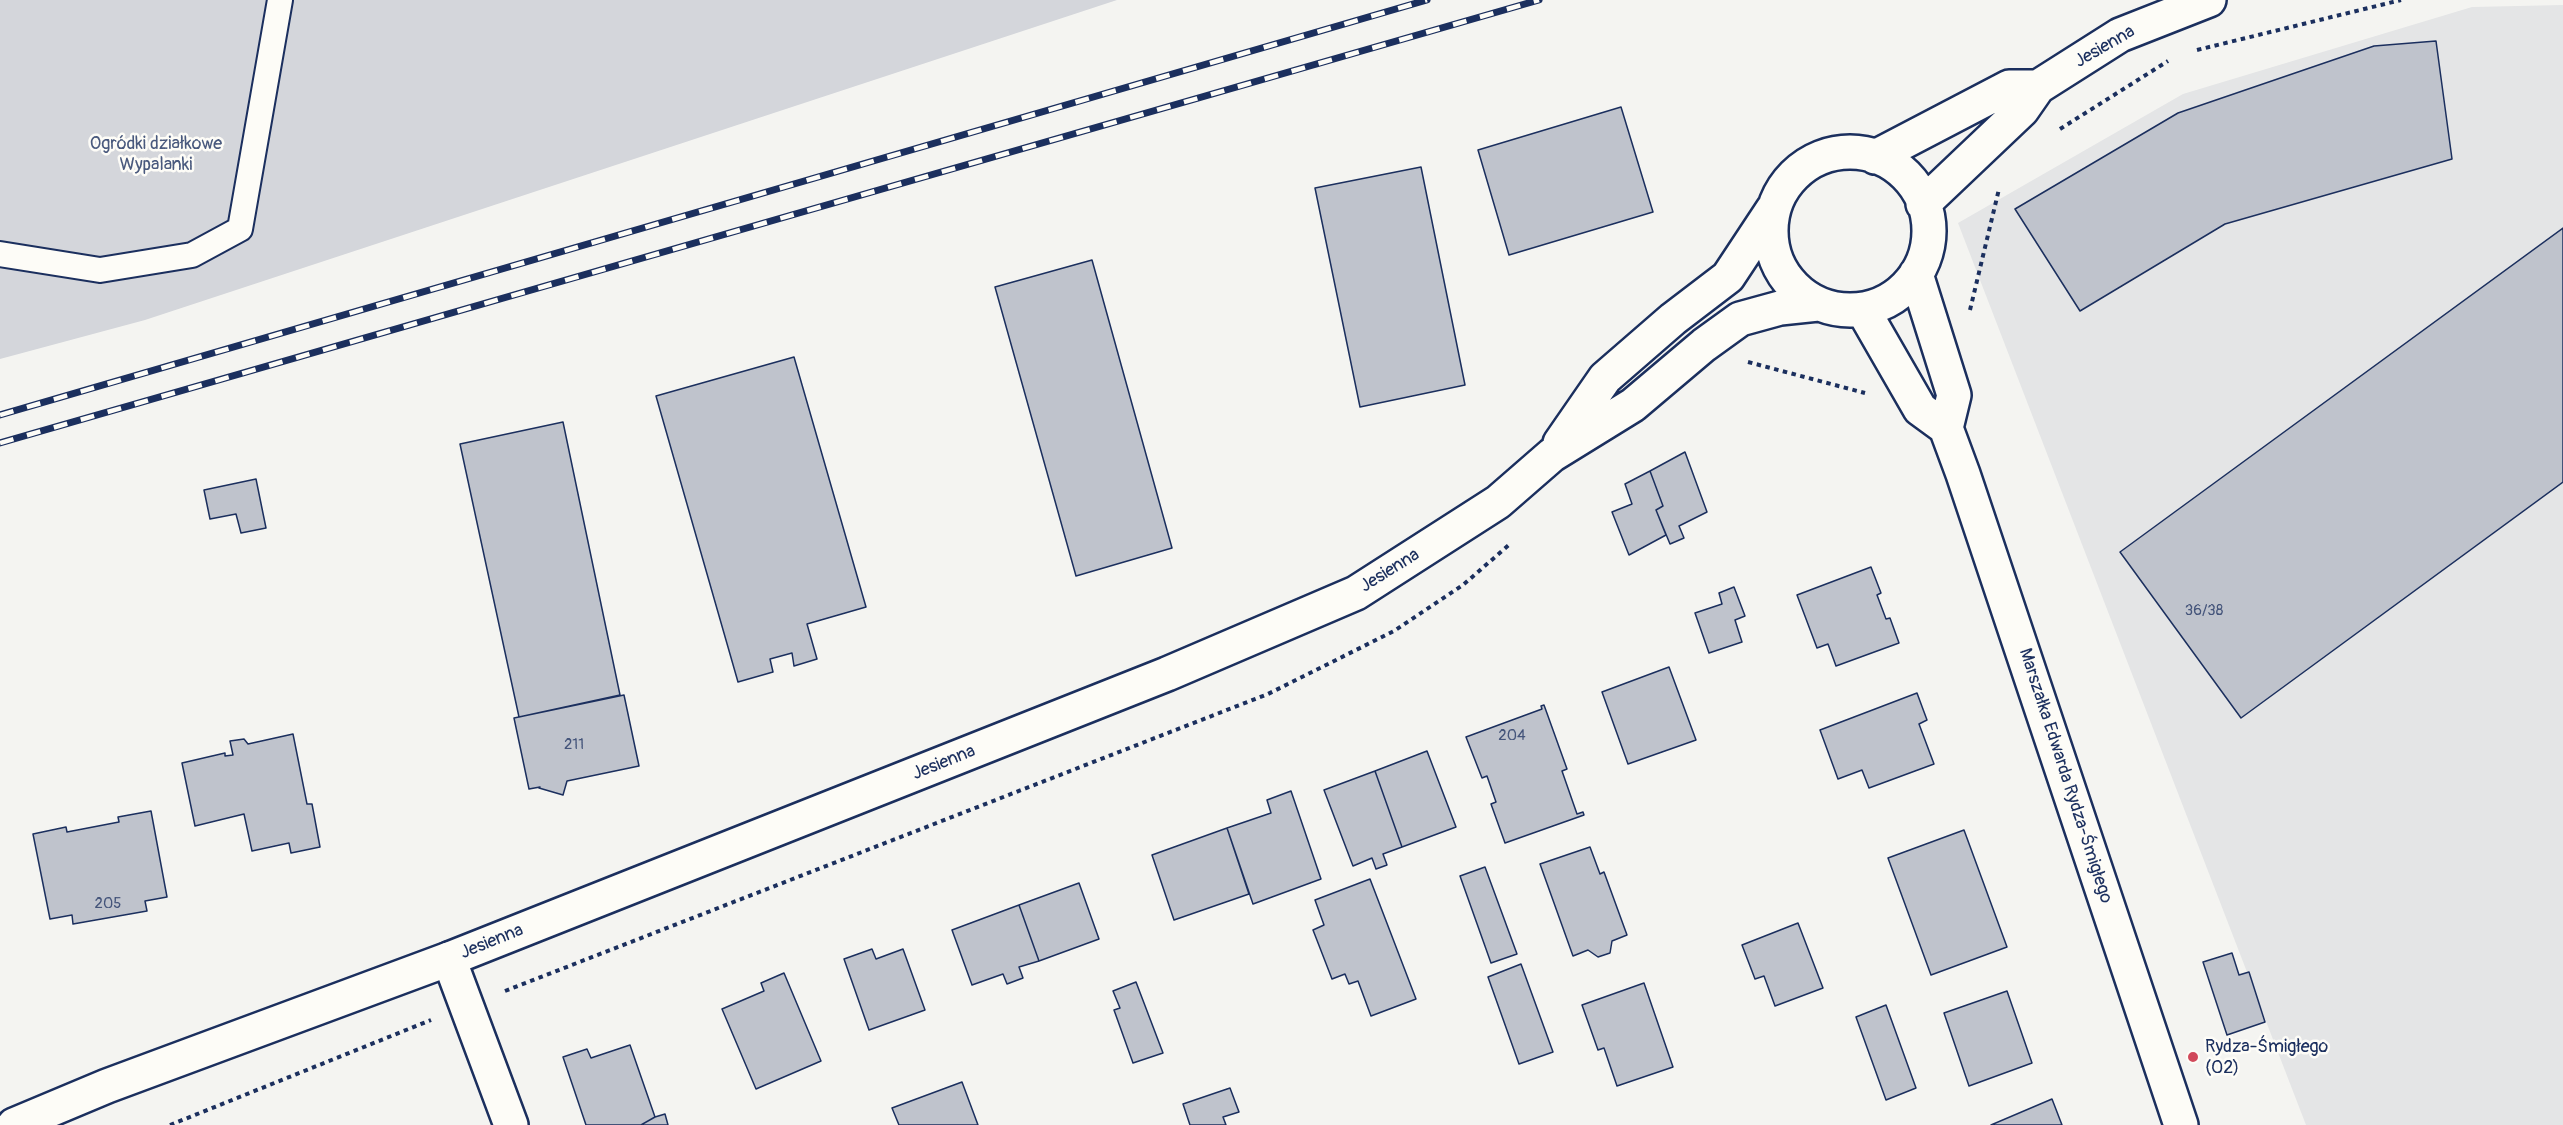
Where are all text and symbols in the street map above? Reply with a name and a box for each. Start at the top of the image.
street label: Jesienna [2071,21,2139,73]
park label: Ogródki działkowe Wypalanki [90,133,222,176]
street label: Jesienna [1356,544,1424,598]
house number: 36/38 [2185,602,2223,620]
street label: Marszałka Edwarda Rydza-Śmigłego [2013,646,2117,906]
house number: 204 [1498,727,1526,745]
house number: 211 [564,736,584,754]
street label: Jesienna [909,741,979,785]
house number: 205 [95,895,121,913]
street label: Jesienna [457,920,527,964]
place label: Rydza-Śmigłego (02) [2205,1036,2328,1078]
marker: Rydza-Śmigłego (02) [2186,1050,2200,1064]

